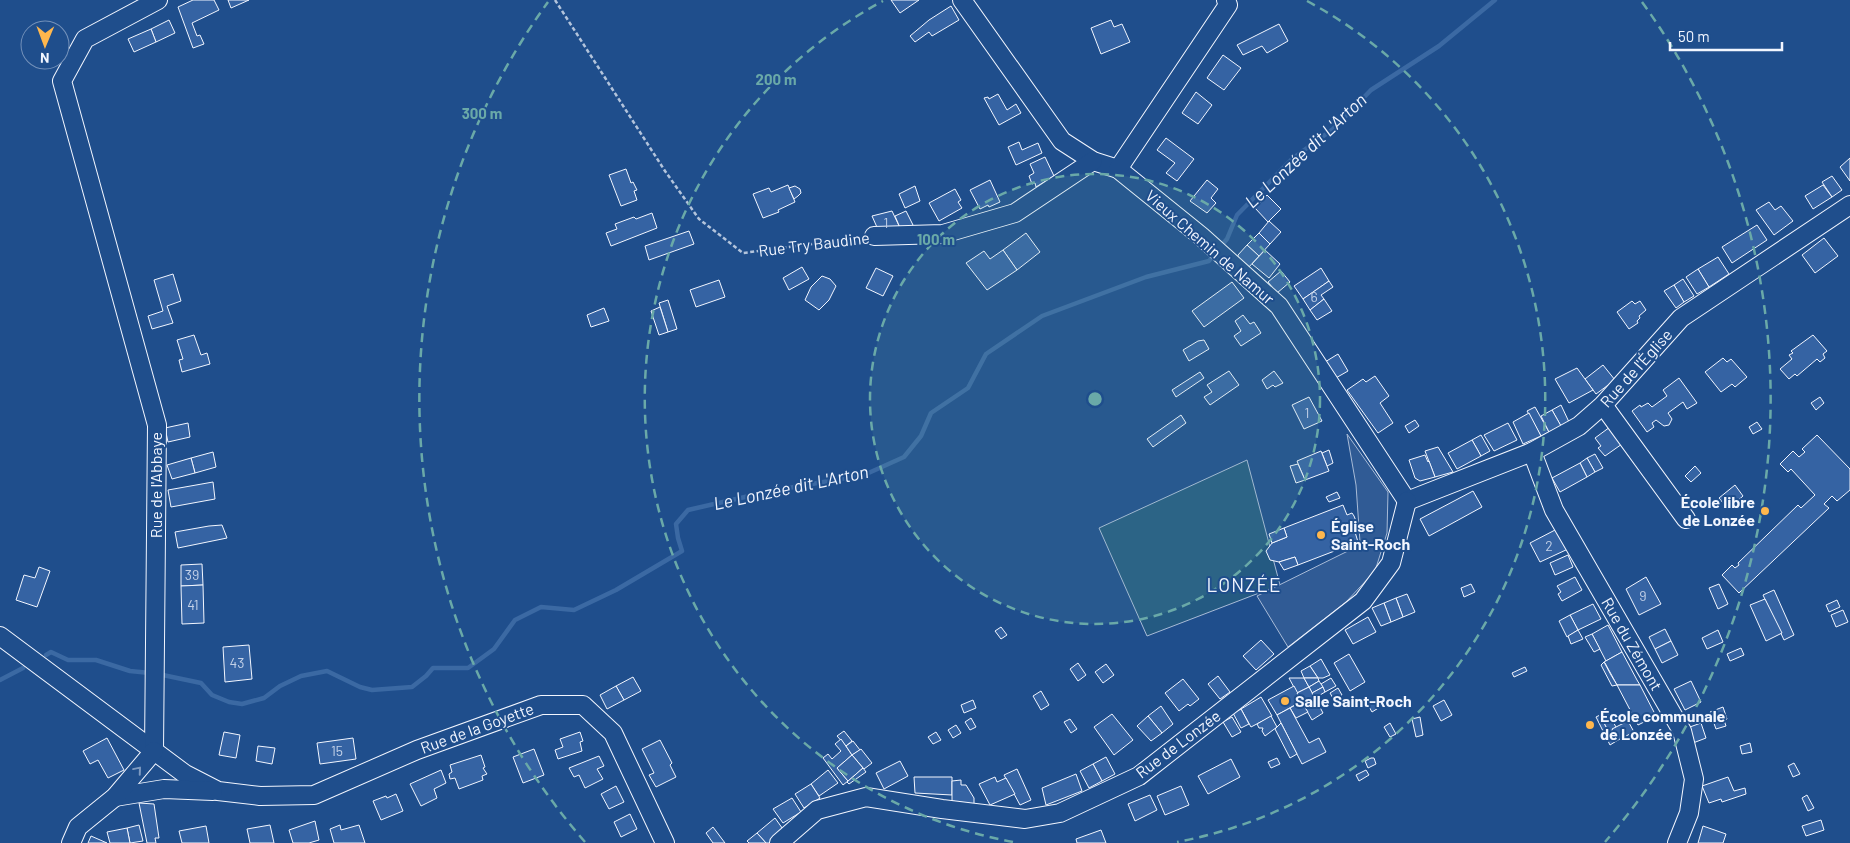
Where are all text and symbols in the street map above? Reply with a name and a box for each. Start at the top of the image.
north arrow [20,20,70,70]
scale bar [1670,20,1782,52]
text: 50 m [1678,27,1710,45]
text: N [40,50,50,67]
text: 200 m [755,70,797,88]
water label: Le Lonzée dit L'Arton [1240,88,1371,212]
text: 300 m [462,104,502,122]
street label: Vieux Chemin de Namur [1142,186,1279,308]
house number: 1 [884,214,888,231]
street label: Rue Try Baudine [757,227,871,260]
text: 100 m [917,230,955,248]
house number: 6 [1310,288,1318,305]
street label: Rue de l'Église [1596,325,1676,411]
centre of rings [1086,390,1104,408]
house number: 1 [1305,404,1309,421]
street label: Rue de l'Abbaye [146,432,165,538]
water label: Le Lonzée dit L'Arton [711,460,870,514]
place label: École libre de Lonzée [1681,492,1755,529]
marker: École libre de Lonzée [1759,505,1771,517]
place label: Église Saint-Roch [1331,516,1410,553]
marker: Église Saint-Roch [1315,529,1327,541]
house number: 2 [1545,537,1553,554]
house number: 39 [185,566,199,583]
district label: LONZÉE [1207,573,1281,596]
house number: 9 [1639,587,1647,604]
street label: Rue du Zémont [1598,594,1667,694]
house number: 41 [187,596,199,613]
house number: 43 [230,654,244,671]
place label: Salle Saint-Roch [1295,691,1412,710]
marker: Salle Saint-Roch [1279,695,1291,707]
street label: Rue de la Goyette [418,698,536,757]
street label: Rue de Lonzée [1132,706,1224,782]
place label: École communale de Lonzée [1600,706,1726,743]
marker: École communale de Lonzée [1584,719,1596,731]
house number: 15 [331,742,343,759]
one-way arrow [133,766,142,775]

